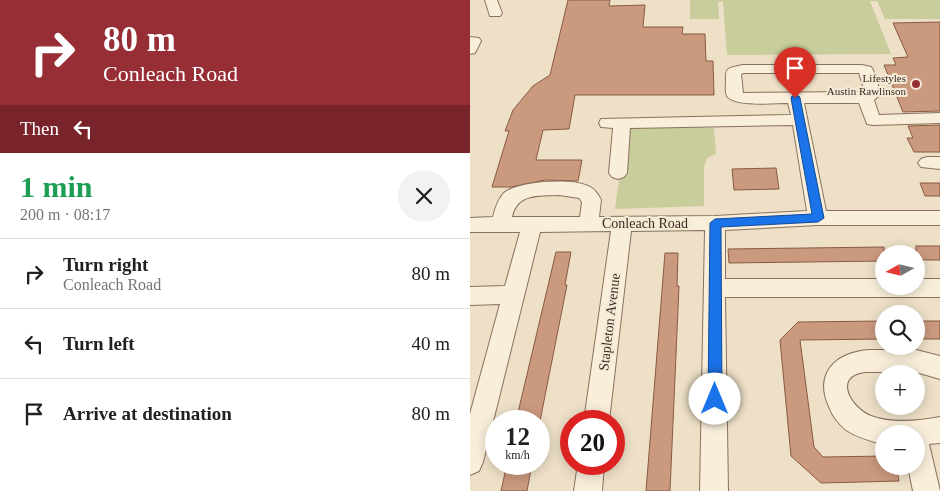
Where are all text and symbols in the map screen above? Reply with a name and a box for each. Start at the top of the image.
icon: right [20,20,85,85]
text: 80 m [103,20,176,59]
pin [774,47,816,98]
icon: arrive [781,54,809,82]
text: Conleach Road [103,61,238,86]
place label: Lifestyles Austin Rawlinson [827,72,906,97]
marker: Lifestyles Austin Rawlinson [910,78,922,90]
icon: left [69,115,97,143]
text: Then [20,118,59,139]
text: 1 min [20,170,93,203]
button: close [398,170,450,222]
text: 200 m · 08:17 [20,206,110,223]
street label: Conleach Road [602,216,688,231]
north arrow [875,245,925,295]
map controls [875,245,925,475]
text: Turn right [63,254,148,275]
icon: right [20,260,48,288]
text: 80 m [411,263,450,284]
street label: Stapleton Avenue [596,272,623,372]
text: Conleach Road [63,276,161,293]
button: search [875,305,925,355]
icon: left [20,330,48,358]
text: Turn left [63,333,135,354]
text: 40 m [411,333,450,354]
button: + [875,365,925,415]
position arrow [688,372,740,424]
icon: arrive [20,400,48,428]
text: Arrive at destination [63,403,232,424]
text: 80 m [411,403,450,424]
speed limit sign: 20 [560,410,625,475]
text: 12 [505,423,530,450]
button: − [875,425,925,475]
text: km/h [505,448,530,462]

